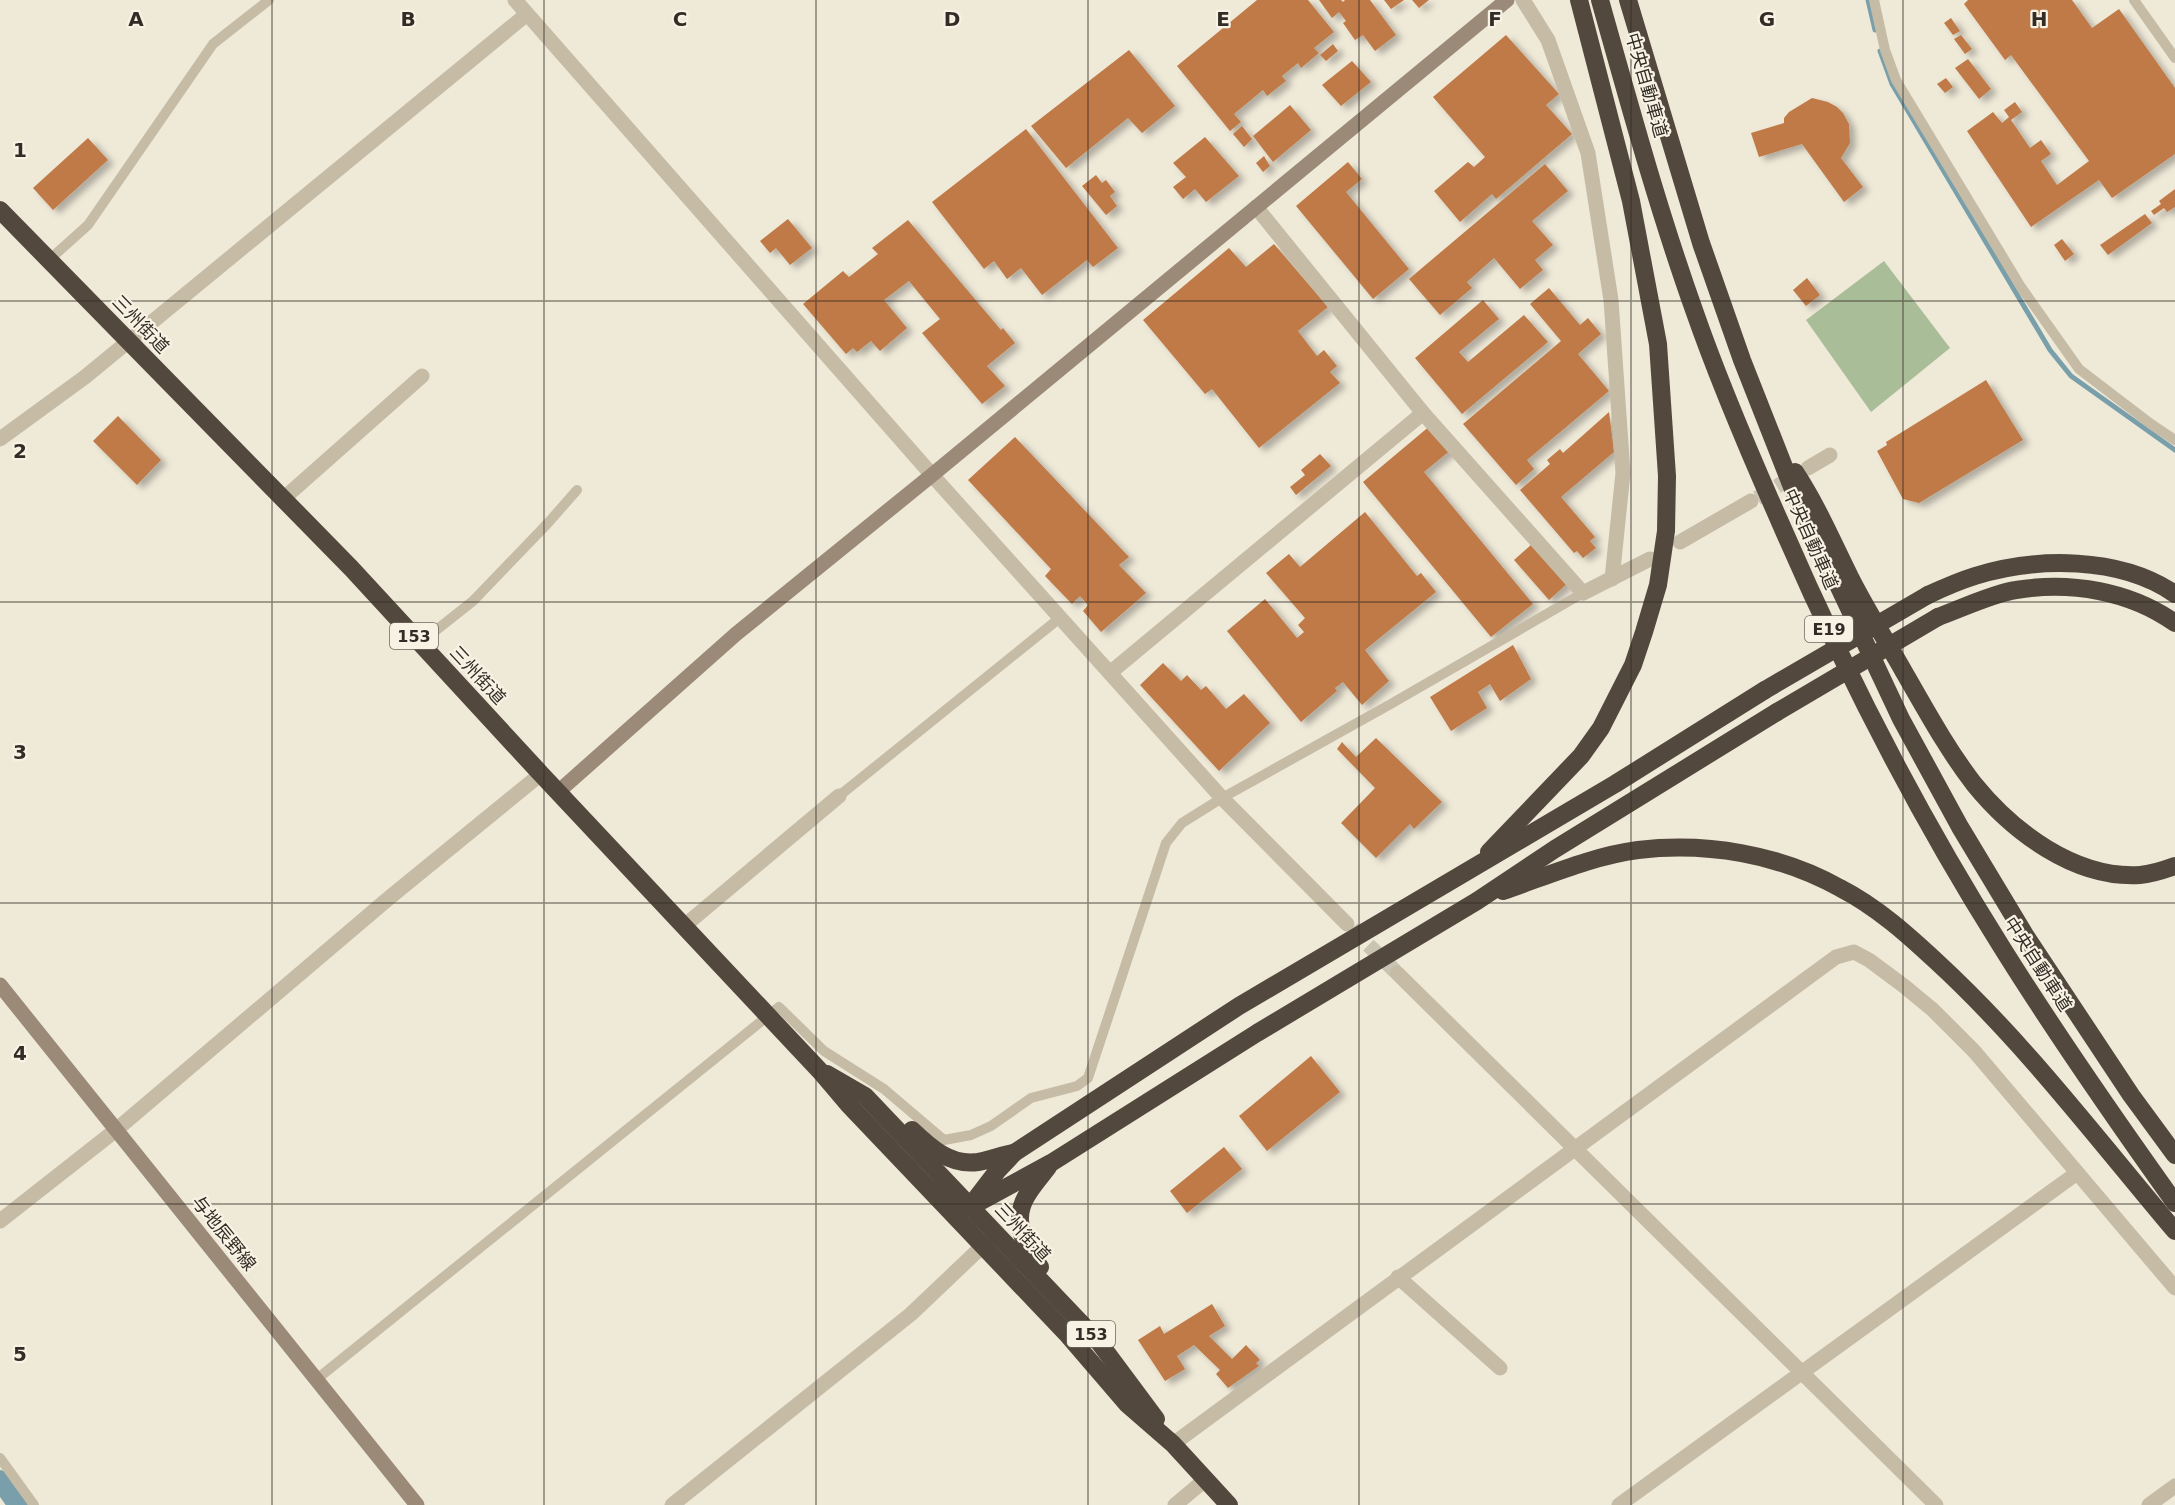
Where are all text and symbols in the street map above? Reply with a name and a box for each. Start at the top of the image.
text: A [128,7,144,31]
text: B [400,7,416,31]
text: C [673,7,687,31]
text: D [944,7,960,31]
text: E [1216,7,1230,31]
text: F [1488,7,1502,31]
text: G [1759,7,1775,31]
text: H [2031,7,2047,31]
street label: 中央自動車道 [1622,30,1672,140]
text: 1 [13,138,27,162]
street label: 三州街道 [108,291,174,357]
text: 2 [13,439,27,463]
street label: 中央自動車道 [1779,485,1843,593]
road number: E19 [1805,616,1853,642]
road number: 153 [390,623,438,649]
street label: 三州街道 [446,642,510,708]
text: 3 [13,740,27,764]
street label: 中央自動車道 [2000,913,2076,1015]
text: 4 [13,1041,27,1065]
street label: 与地辰野線 [188,1191,260,1275]
street label: 三州街道 [991,1199,1055,1265]
road number: 153 [1067,1321,1115,1347]
text: 5 [13,1342,27,1366]

